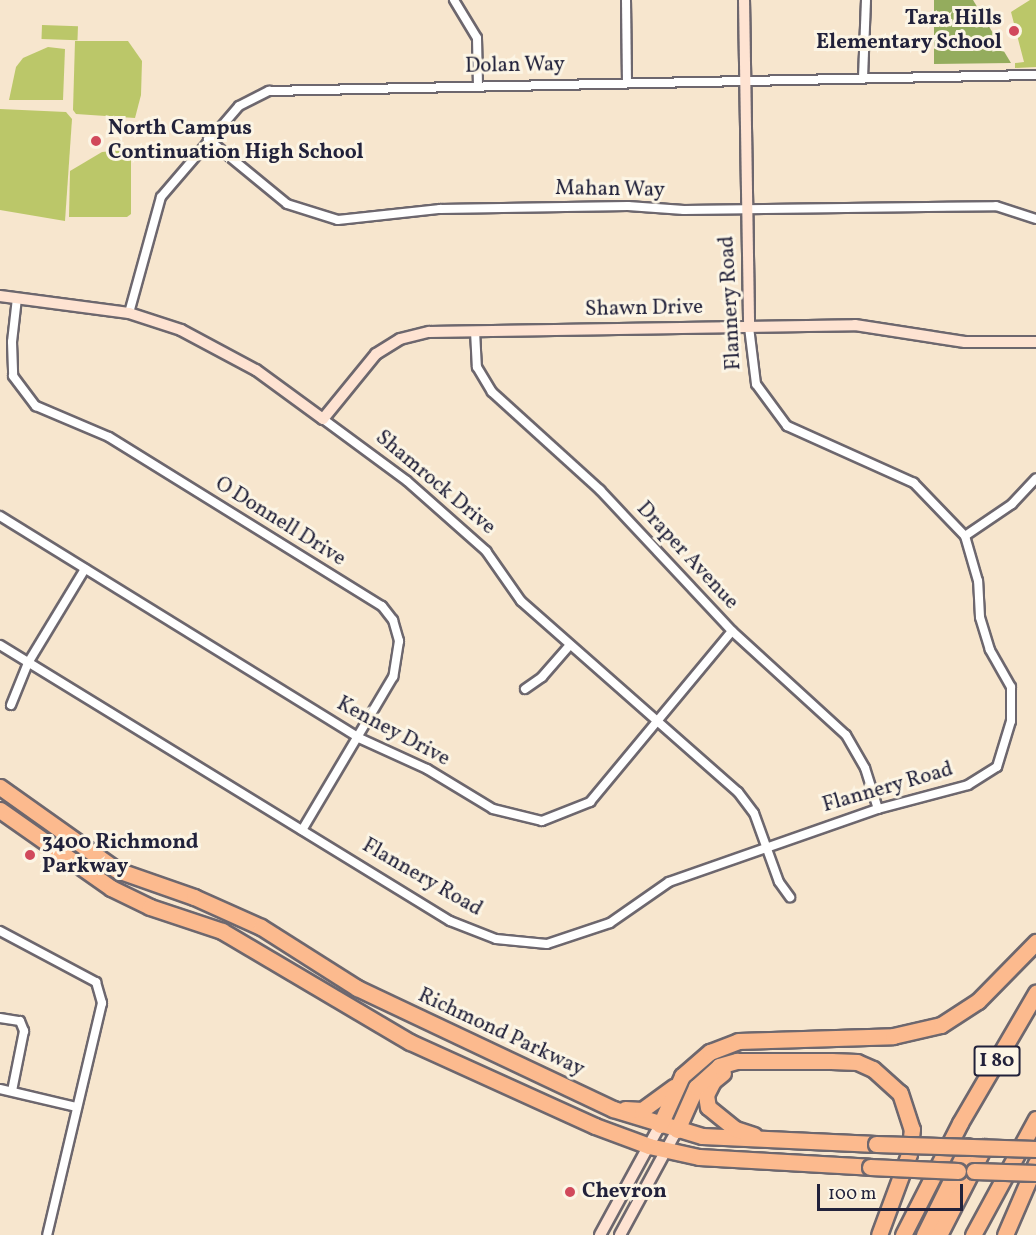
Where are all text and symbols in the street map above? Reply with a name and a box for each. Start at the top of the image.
place label: Tara Hills Elementary School [816,6,1002,56]
marker: Tara Hills Elementary School [1007,24,1021,38]
street label: Dolan Way [465,53,565,79]
place label: North Campus Continuation High School [108,116,364,166]
marker: North Campus Continuation High School [89,134,103,148]
street label: Mahan Way [555,176,665,204]
street label: Flannery Road [715,235,747,371]
street label: Shawn Drive [585,295,703,323]
street label: Shamrock Drive [370,425,500,541]
street label: O Donnell Drive [210,472,350,572]
street label: Draper Avenue [631,497,743,615]
street label: Kenney Drive [332,692,454,772]
street label: Flannery Road [819,757,957,819]
place label: 3400 Richmond Parkway [42,830,199,880]
street label: Flannery Road [357,833,487,923]
marker: 3400 Richmond Parkway [23,848,37,862]
street label: Richmond Parkway [414,983,588,1083]
road number: I 80 [973,1044,1021,1078]
scale bar [820,1172,966,1210]
place label: Chevron [582,1179,667,1205]
text: 100 m [828,1182,877,1207]
marker: Chevron [563,1185,577,1199]

